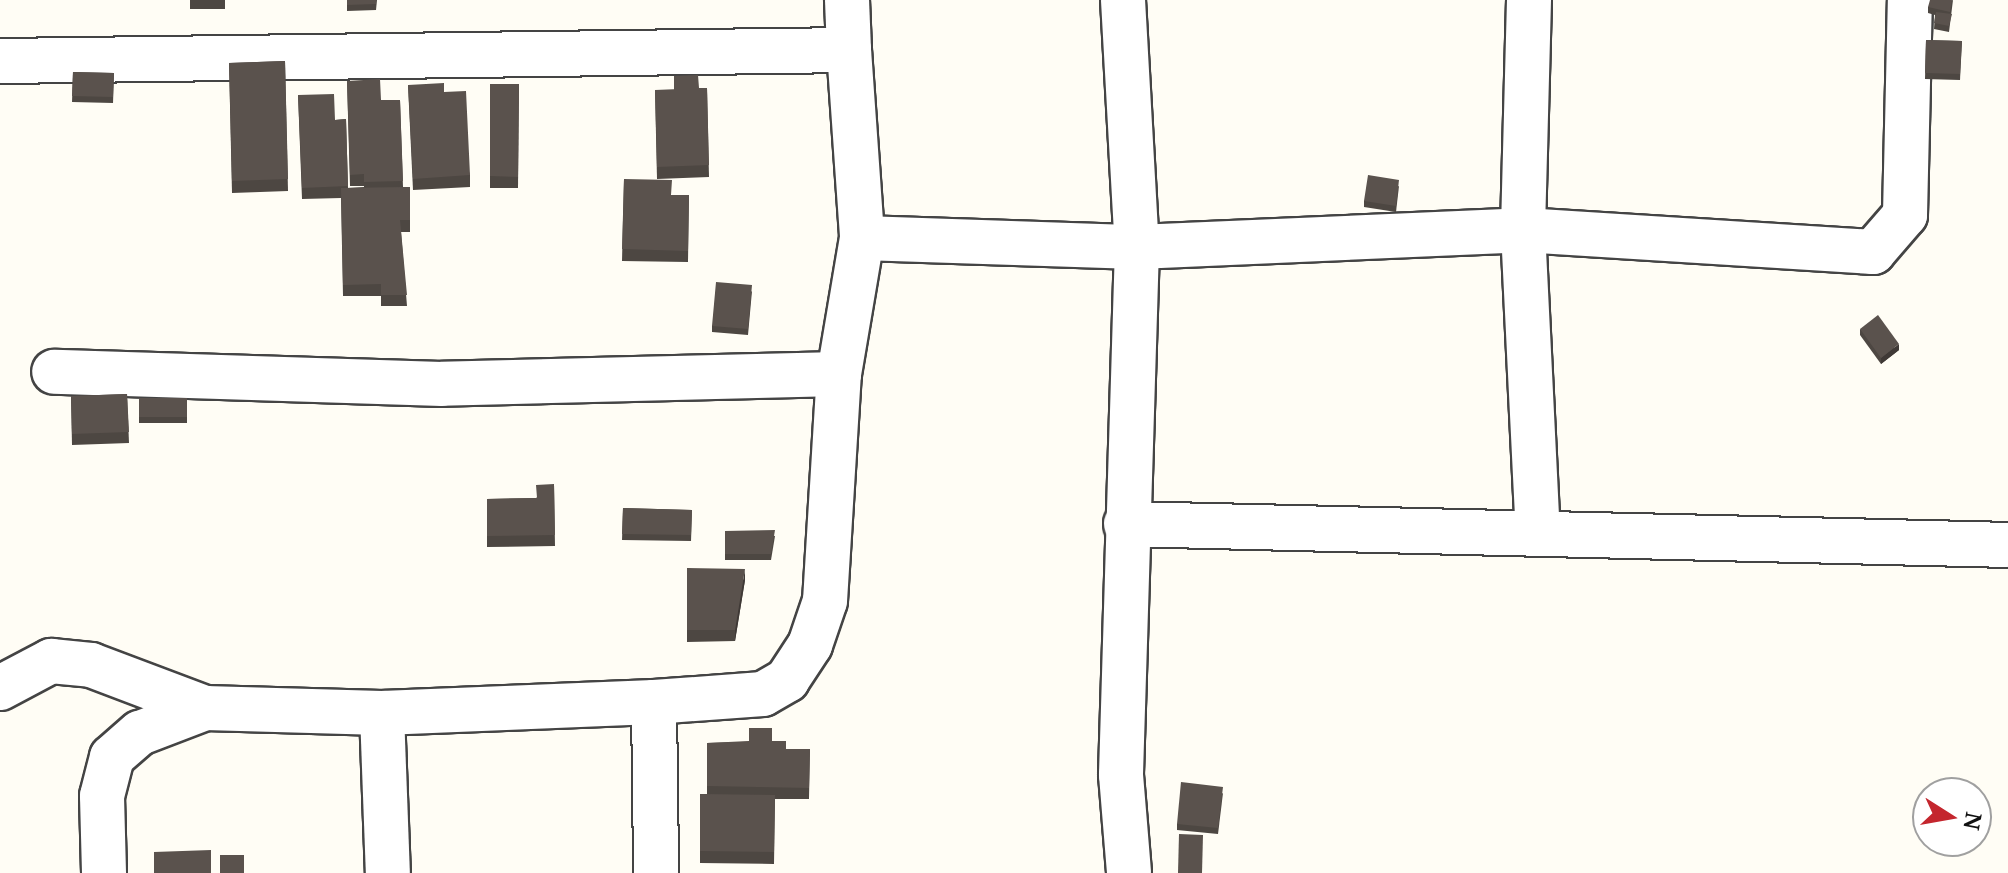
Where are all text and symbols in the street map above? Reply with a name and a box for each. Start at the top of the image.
north arrow [1912,777,1992,857]
text: N [1957,810,1990,833]

